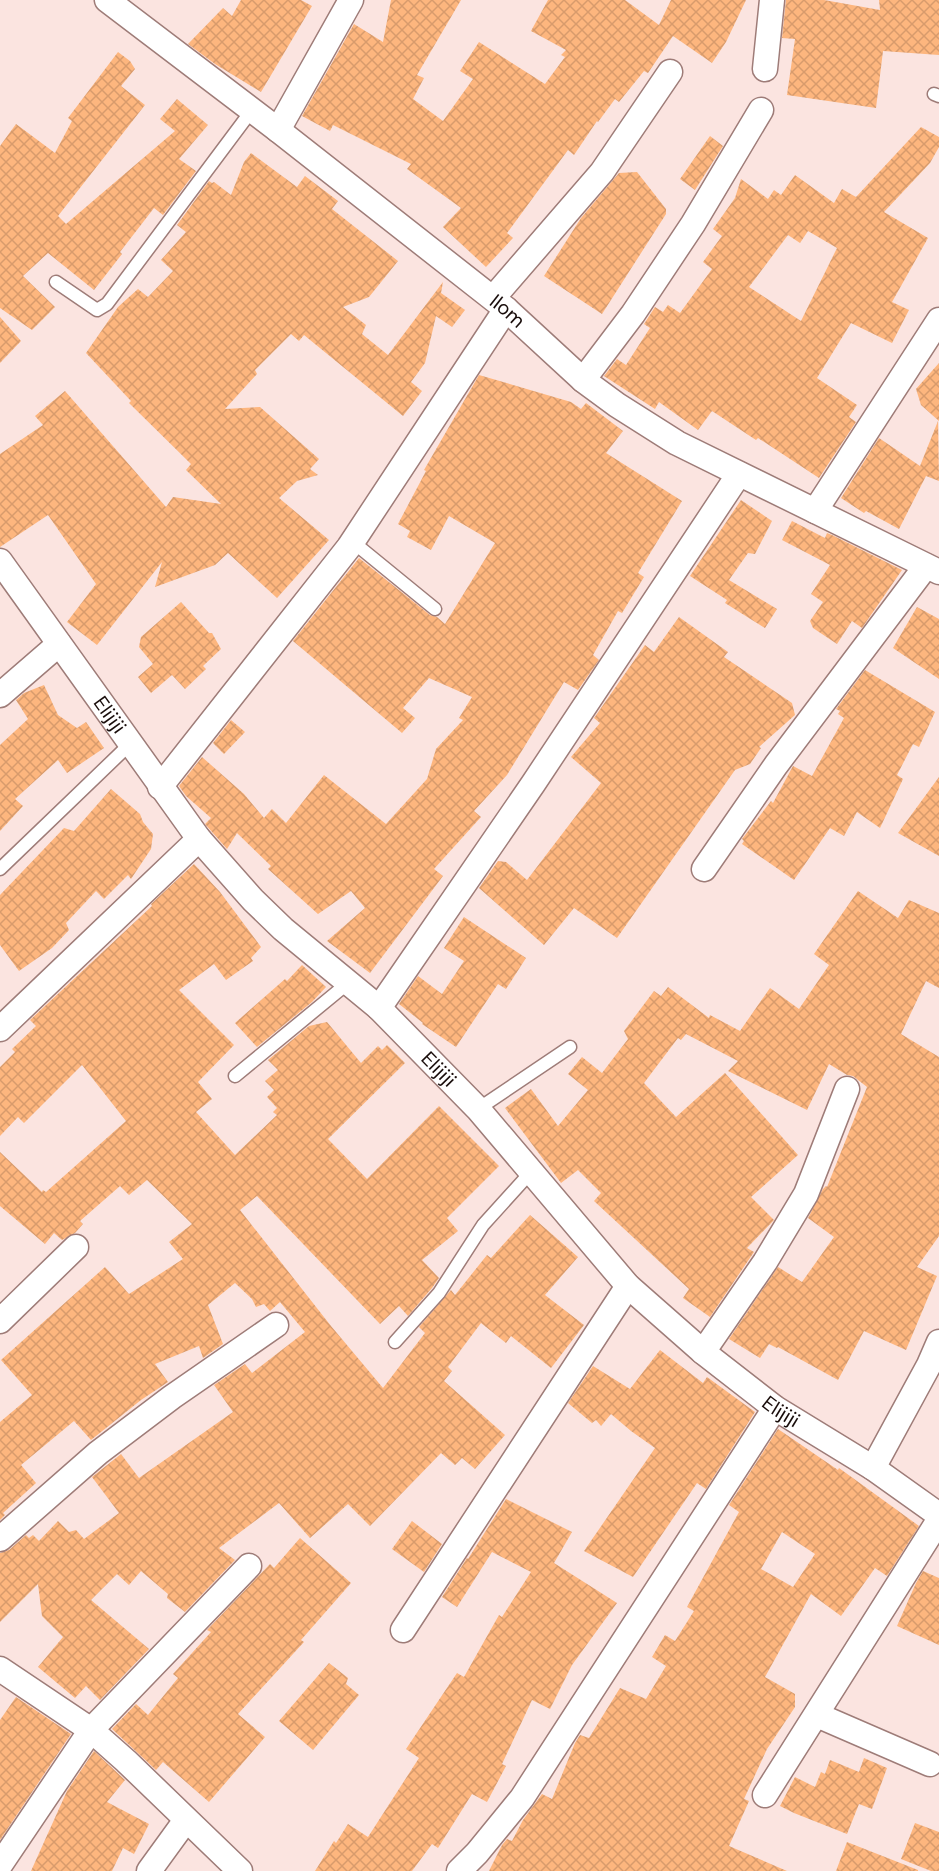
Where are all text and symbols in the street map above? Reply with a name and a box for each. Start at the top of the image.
street label: Ilom [485,288,531,333]
street label: Elijiji [88,691,132,739]
street label: Elijiji [416,1046,462,1092]
street label: Elijiji [757,1390,805,1433]

